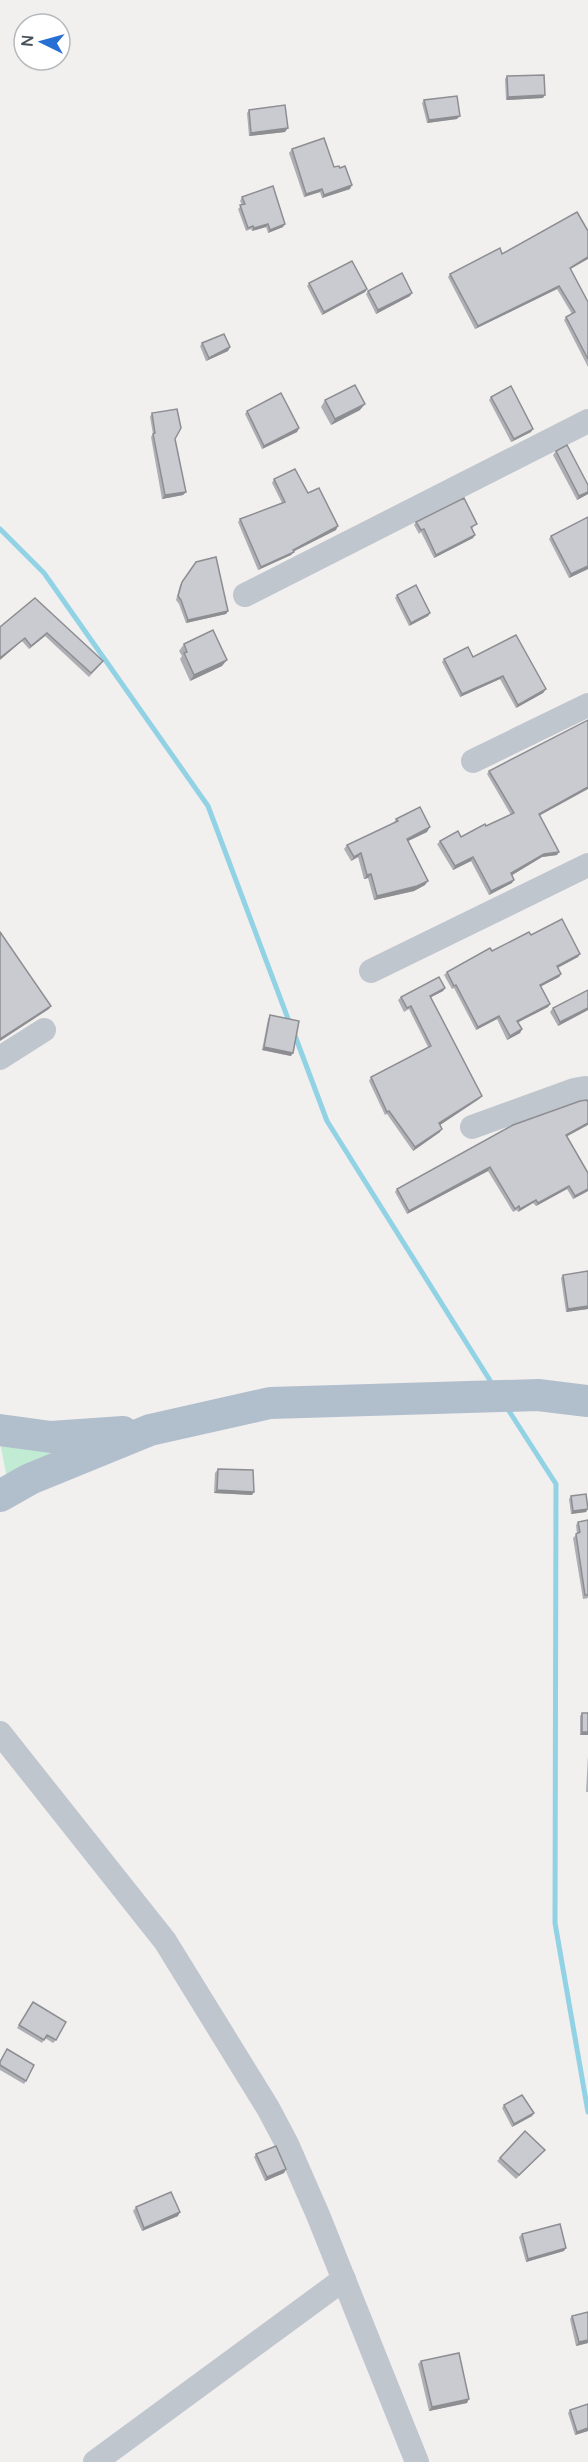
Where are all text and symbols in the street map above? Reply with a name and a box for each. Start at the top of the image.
north arrow [12,12,72,72]
text: N [16,34,39,47]

